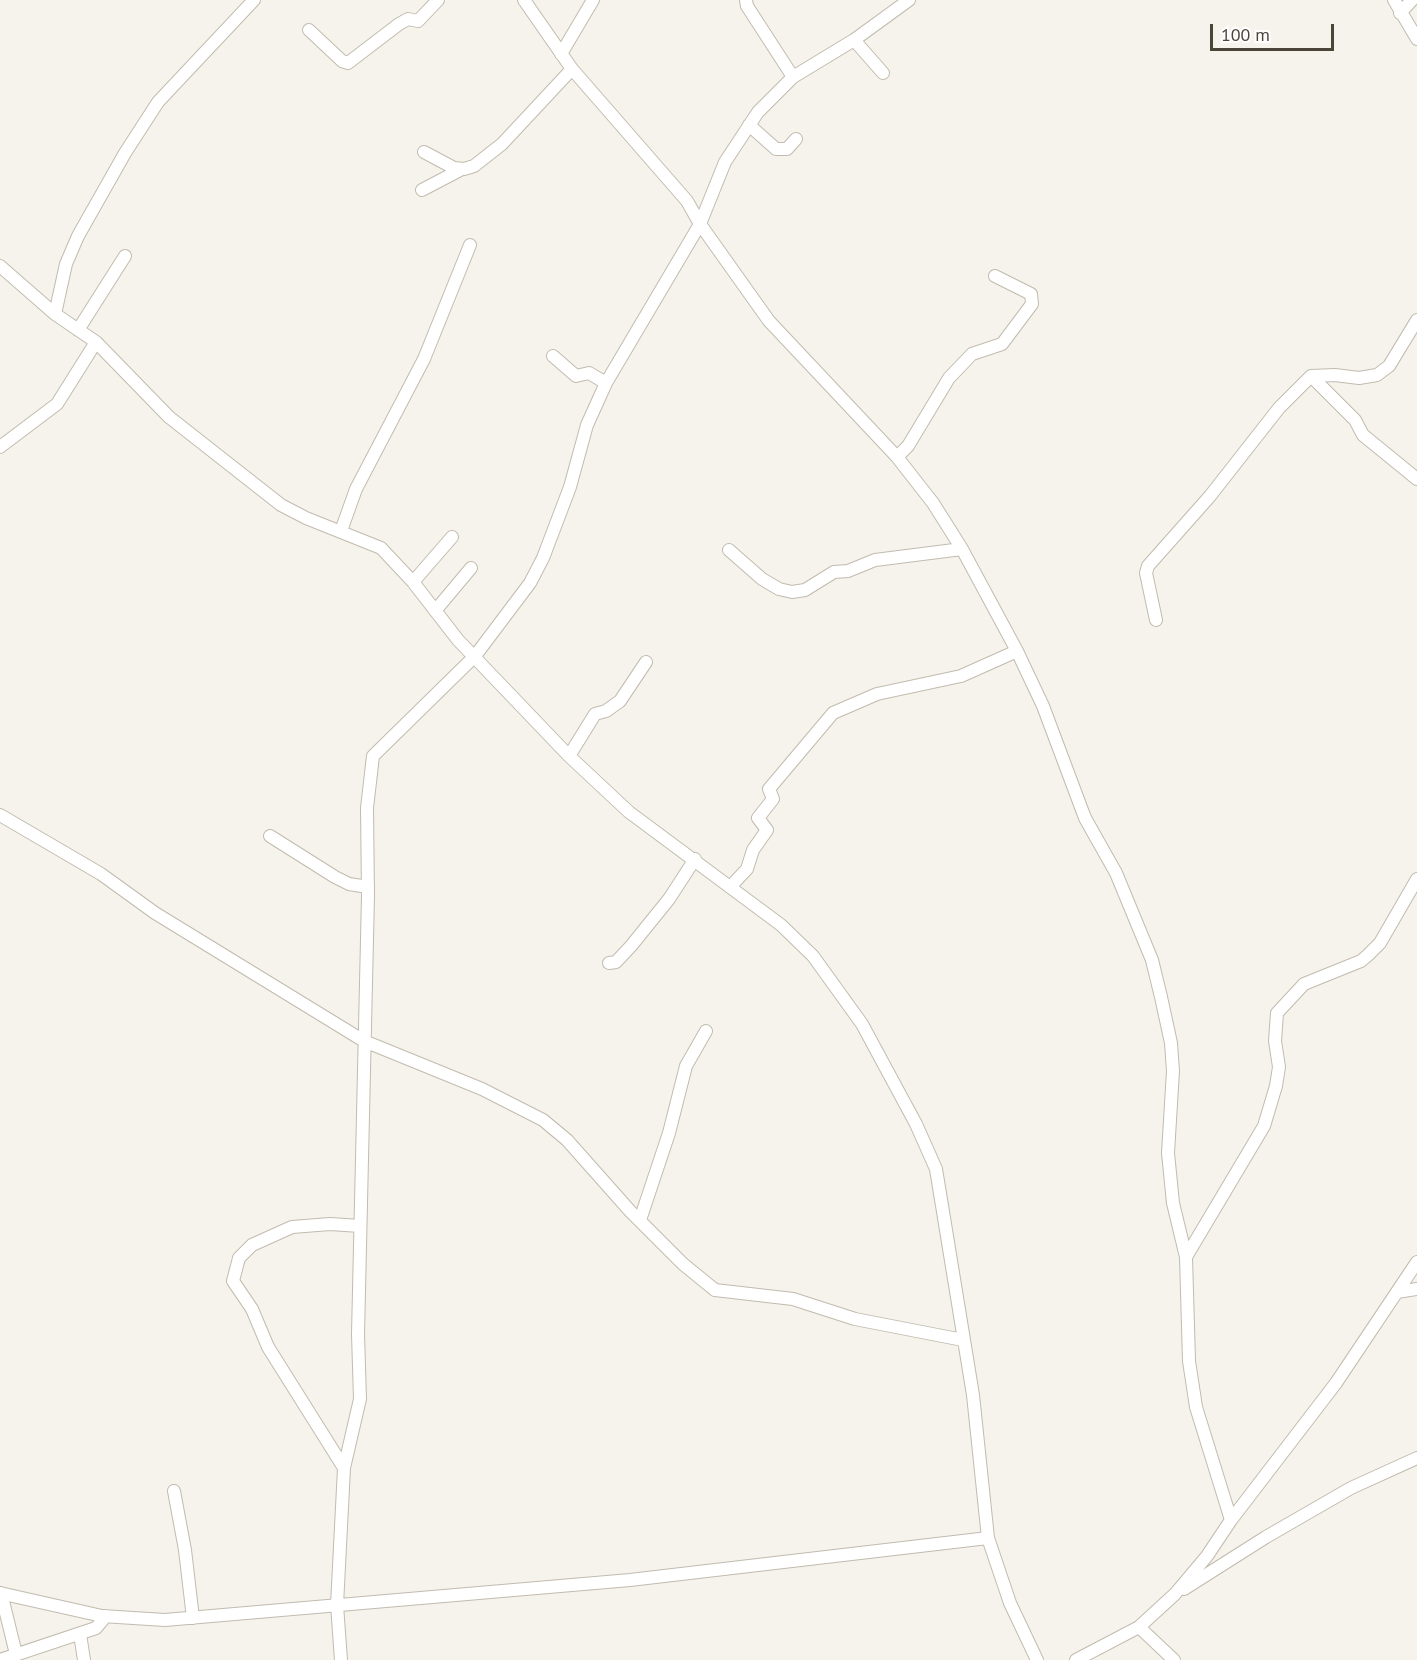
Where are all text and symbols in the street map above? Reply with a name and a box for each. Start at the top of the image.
scale bar [1213,12,1338,50]
text: 100 m [1221,23,1270,46]

